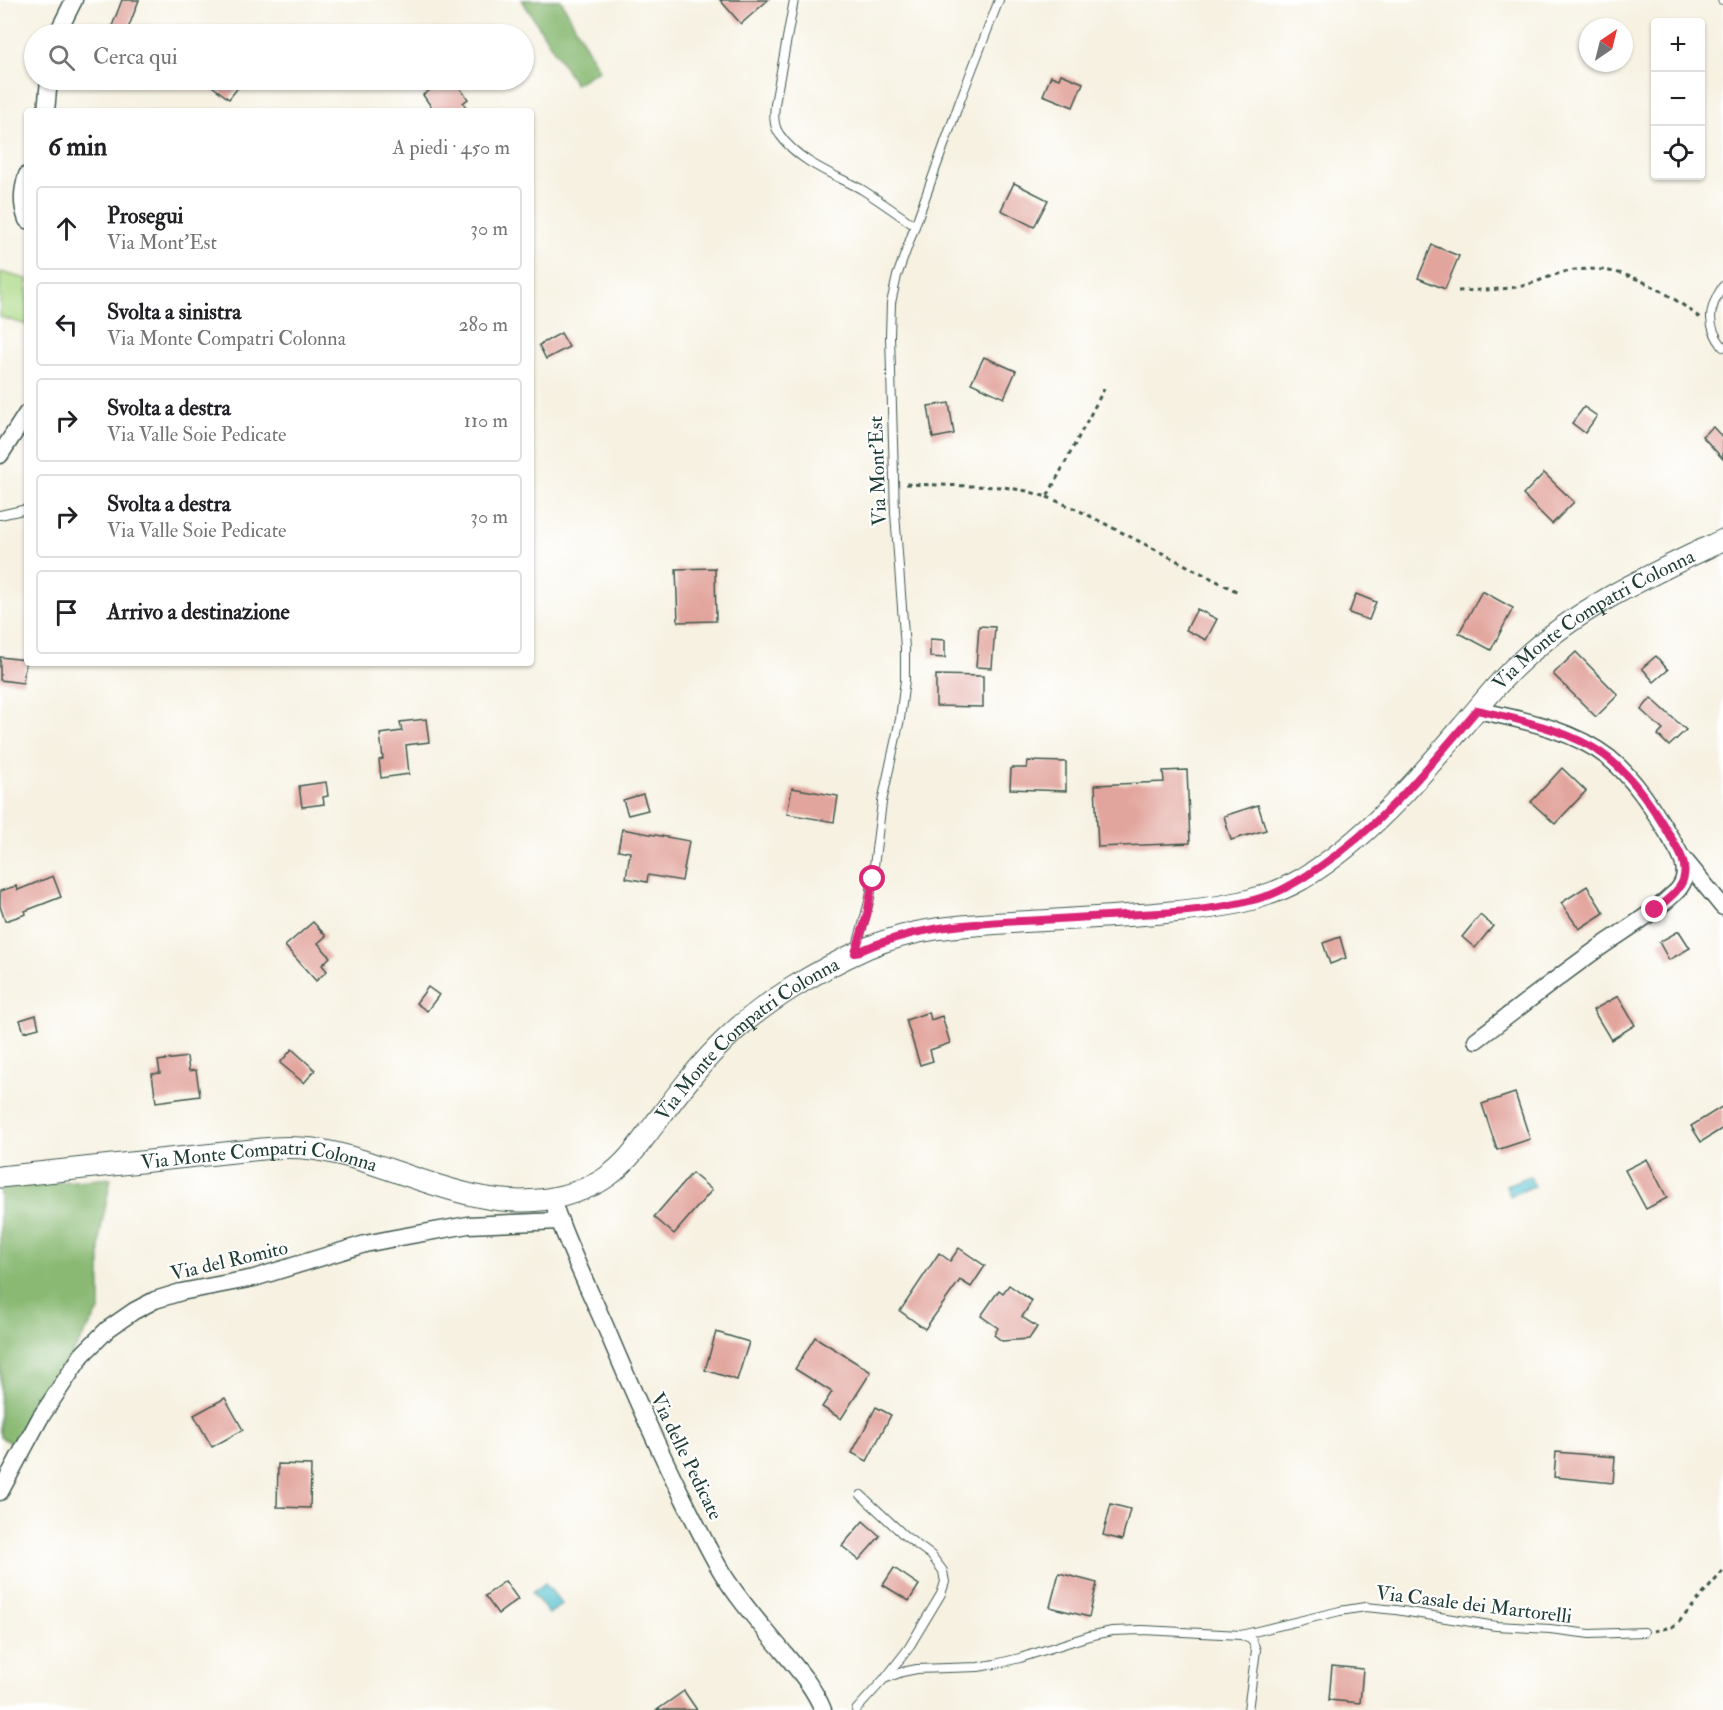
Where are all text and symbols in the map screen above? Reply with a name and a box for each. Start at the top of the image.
north arrow [1579,18,1633,72]
map controls [1651,18,1705,180]
button: + [1651,18,1705,72]
search box [24,24,534,90]
icon: search [45,41,78,74]
text: Cerca qui [93,43,178,71]
button: − [1651,72,1705,126]
button: locate [1651,126,1705,180]
text: 6 min [48,131,107,163]
text: A piedi · 450 m [393,135,510,160]
text: Prosegui [107,202,183,230]
icon: ahead [50,212,83,245]
text: 30 m [470,216,508,241]
text: Via Mont'Est [107,230,217,255]
text: Svolta a sinistra [107,298,241,326]
icon: left [50,308,83,341]
text: 280 m [458,312,508,337]
text: Via Monte Compatri Colonna [107,326,346,351]
text: Svolta a destra [107,394,231,422]
icon: right [50,404,83,437]
text: 110 m [464,408,508,433]
street label: Via Mont'Est [863,415,892,526]
text: Via Valle Soie Pedicate [107,422,286,447]
text: Svolta a destra [107,490,231,518]
icon: right [50,500,83,533]
text: 30 m [470,504,508,529]
text: Via Valle Soie Pedicate [107,518,286,543]
street label: Via Monte Compatri Colonna [1487,543,1699,695]
icon: arrive [50,596,83,629]
text: Arrivo a destinazione [107,598,290,626]
route start [859,865,885,891]
route end [1641,896,1667,922]
street label: Via Monte Compatri Colonna [650,951,844,1126]
street label: Via Monte Compatri Colonna [139,1135,381,1178]
street label: Via del Romito [168,1235,290,1286]
street label: Via delle Pedicate [645,1388,728,1524]
street label: Via Casale dei Martorelli [1374,1580,1573,1629]

